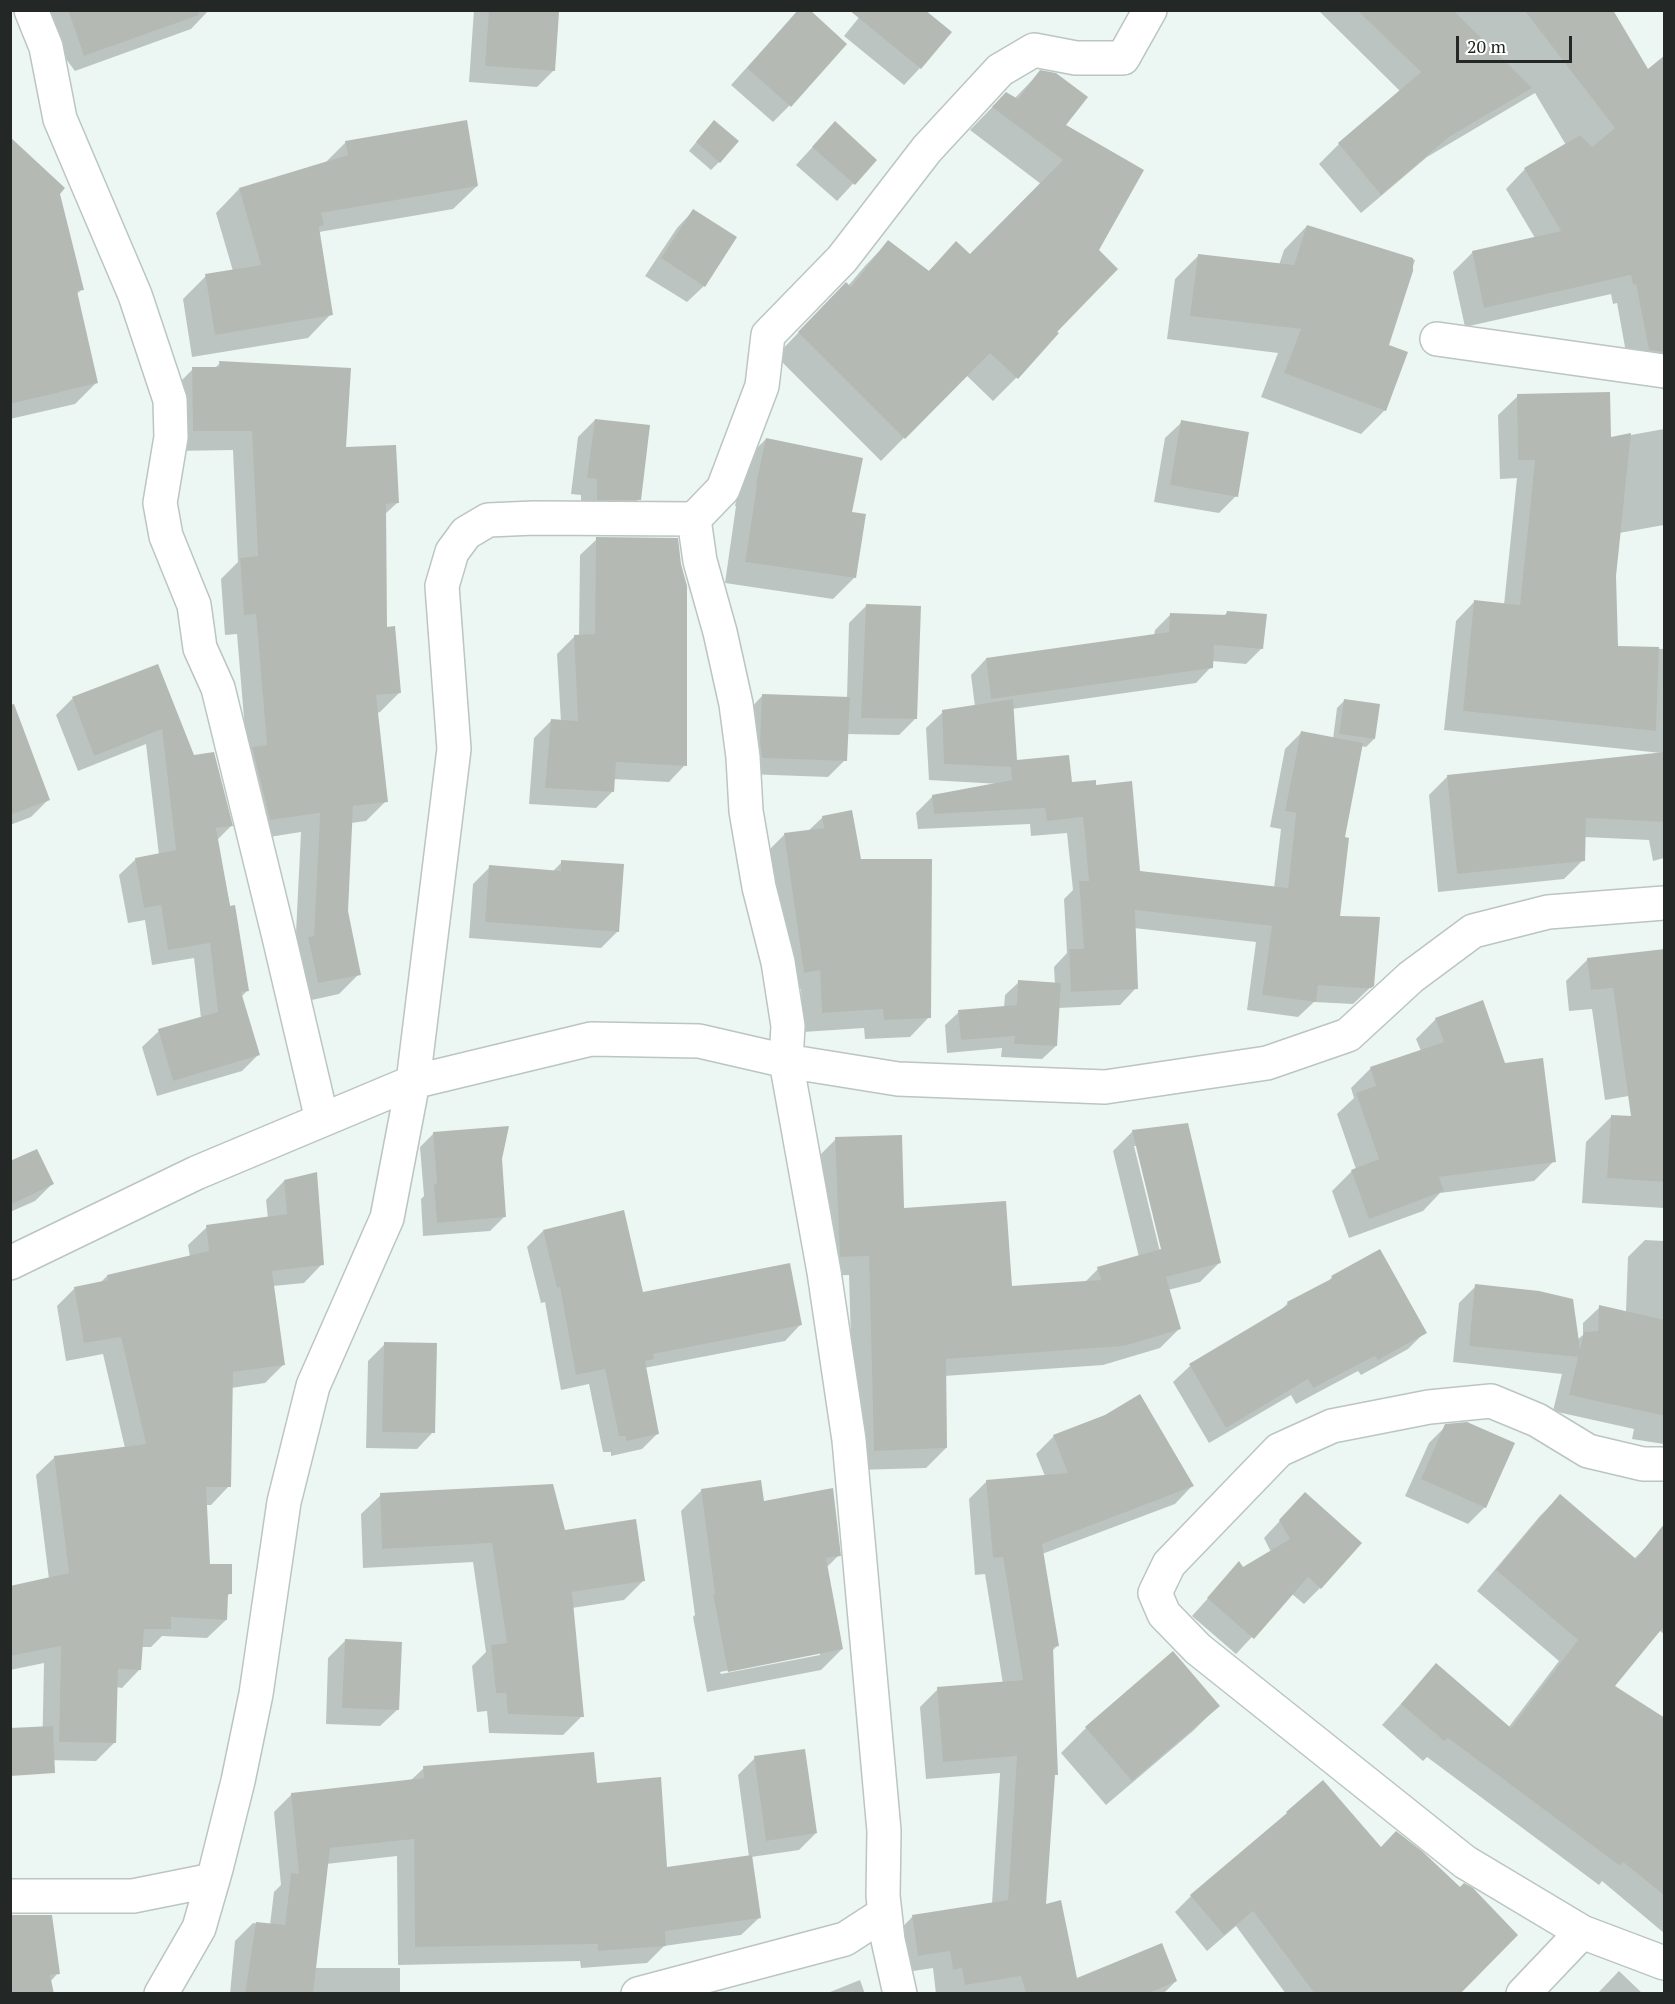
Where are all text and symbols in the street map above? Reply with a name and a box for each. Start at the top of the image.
scale bar [1459,24,1574,62]
text: 20 m [1467,34,1506,58]

